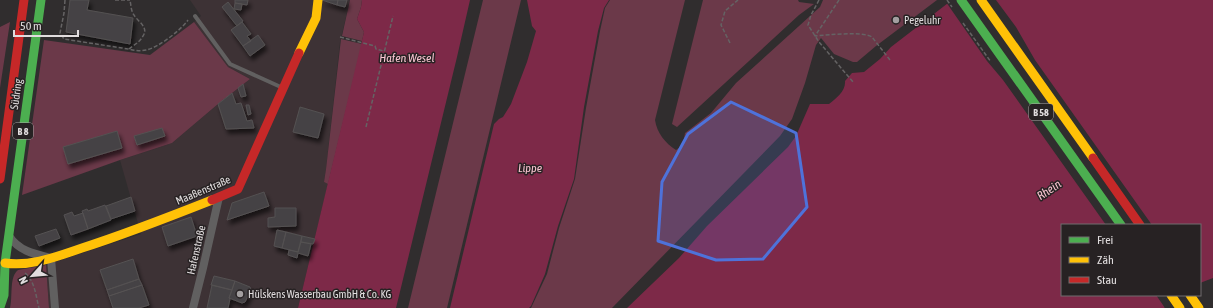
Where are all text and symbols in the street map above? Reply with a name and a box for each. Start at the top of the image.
scale bar [14,12,78,38]
place label: Pegeluhr [904,14,941,26]
marker: Pegeluhr [891,15,901,25]
text: 50 m [20,19,42,33]
water label: Hafen Wesel [379,51,435,65]
street label: Südring [8,78,24,110]
road number: B 58 [1029,104,1053,120]
road number: B 8 [13,123,33,139]
water label: Lippe [518,161,543,175]
street label: Maaßenstraße [174,173,232,207]
water label: Rhein [1034,177,1064,203]
street label: Hafenstraße [185,224,207,276]
legend [1061,224,1201,296]
text: Frei [1097,233,1113,247]
text: Zäh [1097,253,1114,267]
north arrow [12,256,52,296]
text: Stau [1097,273,1117,287]
text: N [16,275,30,286]
place label: Hülskens Wasserbau GmbH & Co. KG [248,288,391,300]
marker: Hülskens Wasserbau GmbH & Co. KG [235,289,245,299]

